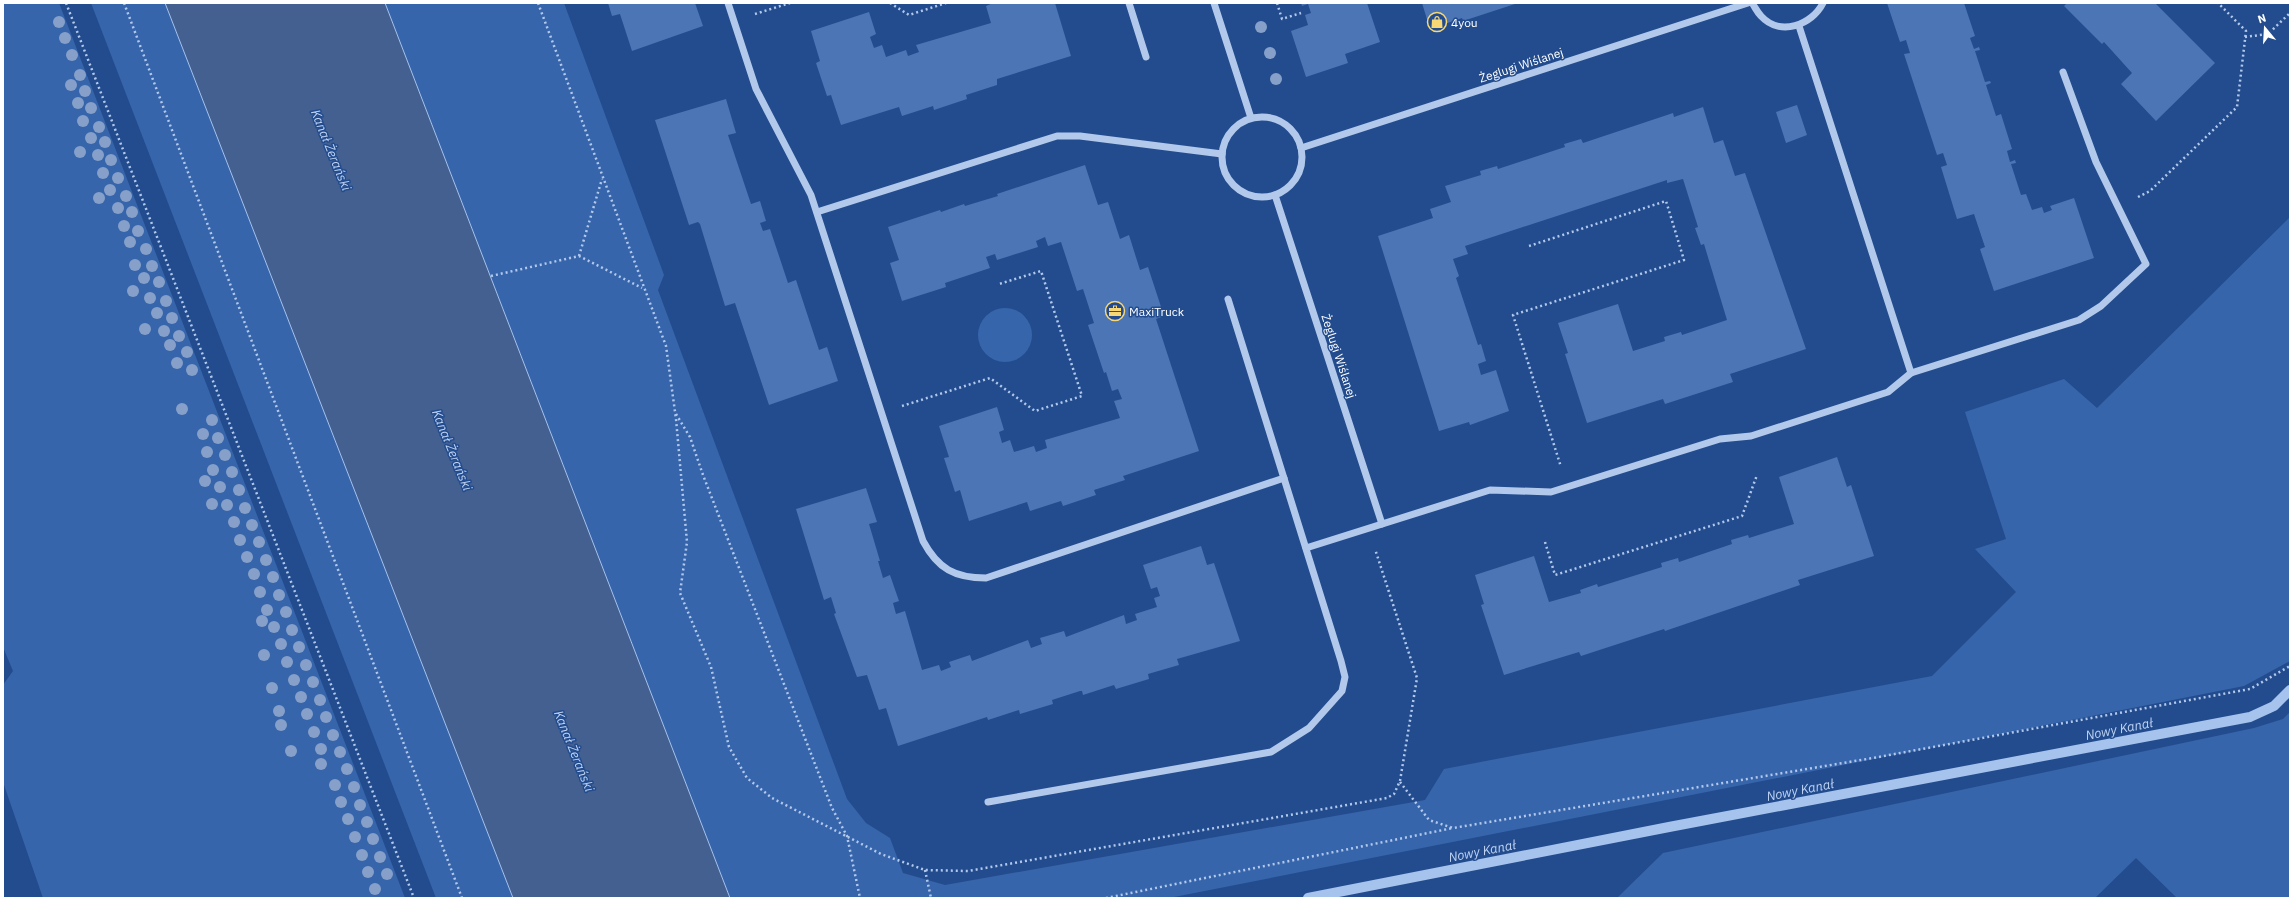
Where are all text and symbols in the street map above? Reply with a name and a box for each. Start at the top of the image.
north arrow [2245,8,2285,48]
shop icon: 4you [1426,11,1448,33]
text: N [2256,11,2268,26]
place label: 4you [1451,15,1478,30]
street label: Żeglugi Wiślanej [1477,44,1565,86]
water label: Kanał Żerański [307,107,355,194]
office icon: MaxiTruck [1104,300,1126,322]
place label: MaxiTruck [1129,304,1185,319]
street label: Żeglugi Wiślanej [1318,312,1360,400]
water label: Kanał Żerański [428,407,476,494]
water label: Kanał Żerański [550,708,598,795]
water label: Nowy Kanał [2084,714,2156,744]
water label: Nowy Kanał [1765,775,1837,805]
water label: Nowy Kanał [1447,836,1519,866]

